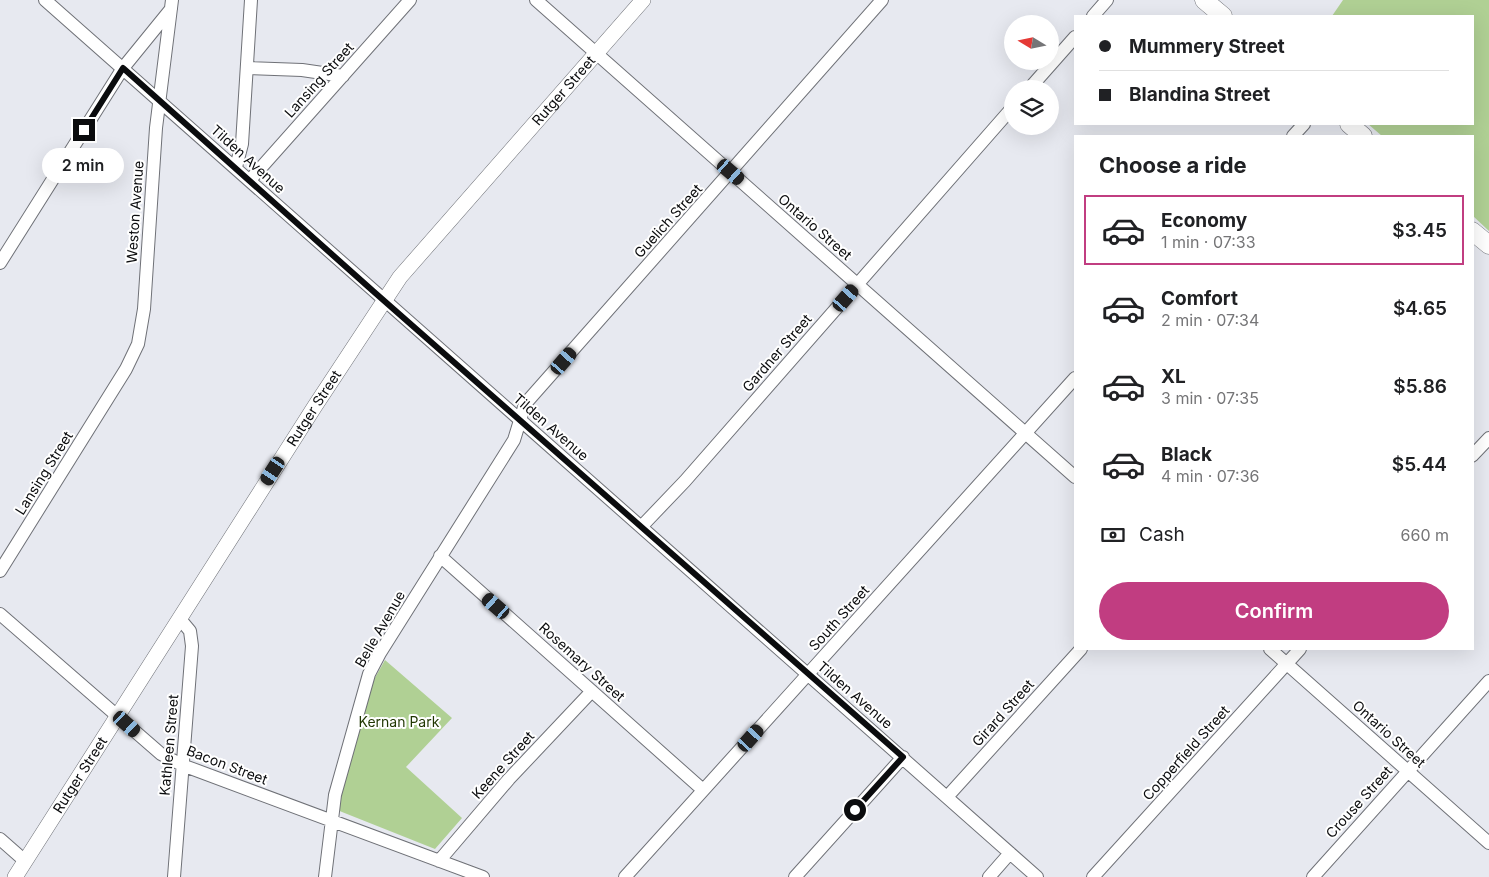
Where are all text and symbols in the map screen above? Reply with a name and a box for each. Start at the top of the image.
north arrow [1004,15,1059,70]
map controls [1004,15,1059,135]
text: Mummery Street [1129,35,1285,58]
street label: Lansing Street [280,38,357,121]
street label: Rutger Street [528,51,599,129]
button: layers [1004,80,1059,135]
text: Blandina Street [1129,83,1270,106]
route end [73,119,95,141]
street label: Tilden Avenue [208,121,289,196]
callout: 2 min [43,148,125,182]
text: Choose a ride [1099,152,1247,178]
text: 2 min [62,155,104,175]
car [714,156,747,188]
street label: Weston Avenue [122,160,147,264]
street label: Guelich Street [630,180,705,261]
street label: Ontario Street [775,190,856,264]
icon: car [1101,208,1146,253]
text: Economy [1161,209,1247,232]
text: $3.45 [1392,219,1447,242]
text: 1 min · 07:33 [1161,232,1256,252]
car [830,282,861,314]
icon: car [1101,286,1146,331]
text: Comfort [1161,287,1238,310]
text: $4.65 [1393,297,1447,320]
street label: Gardner Street [738,310,815,395]
text: 2 min · 07:34 [1161,310,1259,330]
car [548,345,579,377]
icon: car [1101,364,1146,409]
text: XL [1161,365,1186,388]
street label: Rutger Street [283,366,345,449]
text: $5.86 [1393,375,1447,398]
text: 3 min · 07:35 [1161,388,1259,408]
street label: Tilden Avenue [510,389,592,464]
street label: Lansing Street [11,428,76,518]
icon: car [1101,442,1146,487]
text: Black [1161,443,1212,466]
text: $5.44 [1392,453,1447,476]
car [258,454,287,488]
text: 4 min · 07:36 [1161,466,1260,486]
icon: cash [1099,521,1127,549]
text: Cash [1139,523,1185,546]
text: 660 m [1401,525,1449,545]
street label: South Street [805,581,873,654]
button: Confirm [1099,582,1449,640]
street label: Belle Avenue [351,588,408,670]
car [479,590,512,622]
street label: Rosemary Street [536,619,629,705]
street label: Tilden Avenue [814,657,896,732]
street label: Girard Street [968,675,1037,750]
street label: Kathleen Street [156,693,181,796]
street label: Ontario Street [1349,696,1430,771]
street label: Copperfield Street [1139,702,1233,804]
car [110,708,143,740]
park label: Kernan Park [359,713,440,730]
car [735,722,766,754]
street label: Keene Street [468,727,538,802]
street label: Rutger Street [49,733,110,816]
street label: Bacon Street [184,741,270,788]
street label: Crouse Street [1322,762,1396,841]
route start [844,799,866,821]

